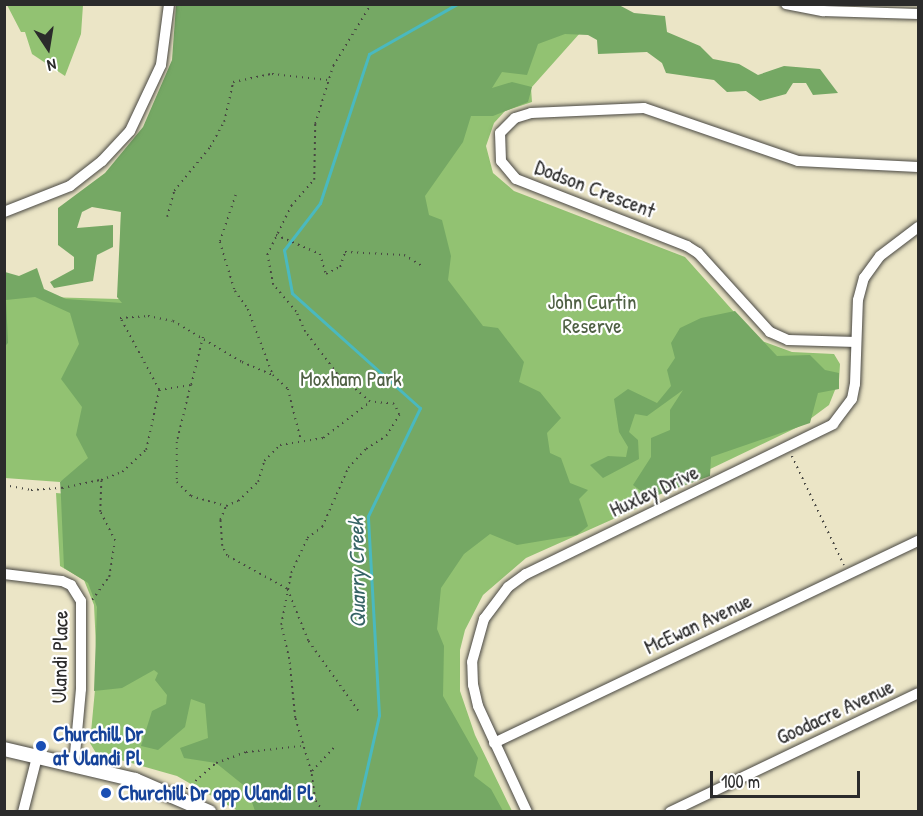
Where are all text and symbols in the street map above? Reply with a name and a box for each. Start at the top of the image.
north arrow [18,18,78,78]
text: N [45,54,58,77]
street label: Dodson Crescent [531,155,659,223]
park label: John Curtin Reserve [548,289,636,339]
park label: Moxham Park [300,366,402,392]
street label: Huxley Drive [606,460,702,522]
water label: Quarry Creek [343,518,371,628]
street label: McEwan Avenue [640,588,756,660]
street label: Ulandi Place [47,610,73,704]
street label: Goodacre Avenue [773,674,897,750]
place label: Churchill Dr at Ulandi Pl [53,721,143,771]
marker: Churchill Dr at Ulandi Pl [34,739,48,753]
scale bar [713,759,863,797]
text: 100 m [721,769,760,794]
place label: Churchill Dr opp Ulandi Pl [118,780,313,806]
marker: Churchill Dr opp Ulandi Pl [99,786,113,800]

